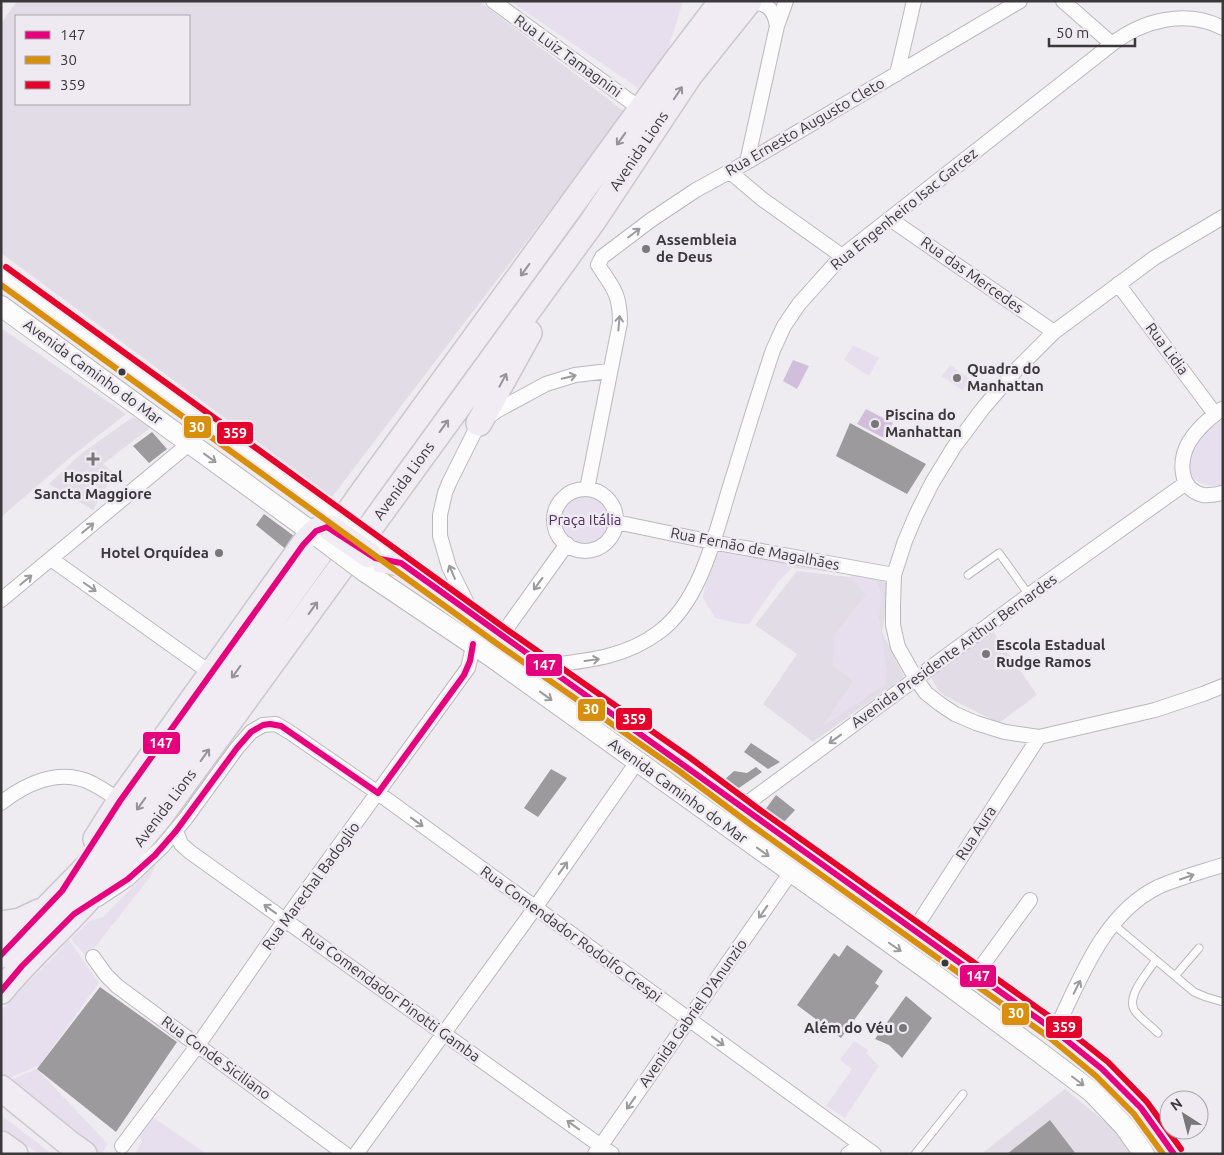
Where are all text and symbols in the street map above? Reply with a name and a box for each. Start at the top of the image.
street label: Rua Luiz Tamagnini [511,11,625,100]
legend [15,15,190,105]
scale bar [1049,15,1135,47]
text: 50 m [1056,24,1089,41]
text: 147 [60,26,85,43]
text: 30 [60,51,77,68]
street label: Rua Ernesto Augusto Cleto [722,74,887,179]
text: 359 [60,76,85,93]
one-way arrow [673,86,683,100]
street label: Avenida Lions [606,108,671,194]
one-way arrow [616,132,626,146]
street label: Rua Engenheiro Isac Garcez [827,144,981,273]
one-way arrow [627,227,640,238]
place label: Assembleia de Deus [656,231,737,265]
street label: Rua das Mercedes [918,233,1027,316]
marker: Assembleia de Deus [640,243,652,255]
one-way arrow [520,263,530,277]
street label: Avenida Caminho do Mar [21,315,166,428]
one-way arrow [615,316,624,332]
street label: Rua Lidia [1142,319,1192,378]
place label: Quadra do Manhattan [967,360,1044,394]
unlabelled marker [117,367,127,377]
one-way arrow [560,372,576,381]
marker: Quadra do Manhattan [951,372,963,384]
one-way arrow [498,374,508,388]
place label: Piscina do Manhattan [885,406,962,440]
line badge: 30 [183,415,212,439]
marker: Piscina do Manhattan [869,418,881,430]
text: 30 [189,419,205,435]
one-way arrow [439,420,450,433]
line badge: 359 [216,421,254,445]
text: 359 [223,425,247,441]
street label: Avenida Lions [370,438,438,523]
marker: Hospital Sancta Maggiore [86,452,100,466]
one-way arrow [203,453,217,463]
place label: Hospital Sancta Maggiore [34,468,152,502]
park label: Praça Itália [548,511,622,528]
one-way arrow [81,523,94,534]
street label: Rua Fernão de Magalhães [669,524,841,573]
place label: Hotel Orquídea [101,544,209,561]
marker: Hotel Orquídea [213,547,225,559]
one-way arrow [446,565,456,580]
street label: Avenida Presidente Arthur Bernardes [848,570,1060,731]
one-way arrow [19,574,32,585]
one-way arrow [533,577,543,591]
one-way arrow [83,582,97,592]
one-way arrow [307,602,318,615]
place label: Escola Estadual Rudge Ramos [996,636,1106,670]
marker: Escola Estadual Rudge Ramos [980,648,992,660]
line badge: 147 [525,653,563,677]
one-way arrow [584,655,600,665]
text: 147 [532,657,556,673]
one-way arrow [231,665,241,679]
one-way arrow [539,691,553,701]
line badge: 30 [577,698,606,722]
text: 30 [583,701,599,717]
line badge: 359 [615,707,653,731]
text: 359 [622,711,646,727]
line badge: 147 [142,731,181,755]
street label: Avenida Caminho do Mar [606,734,751,847]
one-way arrow [828,734,842,744]
text: 147 [149,735,173,751]
one-way arrow [200,748,210,762]
street label: Avenida Lions [130,766,199,850]
one-way arrow [136,797,146,811]
street label: Rua Aura [952,803,999,863]
one-way arrow [410,817,424,827]
street label: Rua Marechal Badoglio [258,818,363,953]
one-way arrow [756,847,770,857]
one-way arrow [558,861,568,875]
street label: Rua Comendador Rodolfo Crespi [478,862,665,1005]
one-way arrow [1179,872,1194,881]
one-way arrow [263,904,277,914]
one-way arrow [758,905,768,919]
street label: Rua Comendador Pinotti Gamba [299,924,484,1065]
street label: Avenida Gabriel D'Anunzio [635,936,750,1090]
one-way arrow [888,941,901,952]
unlabelled marker [940,958,950,968]
line badge: 147 [959,964,997,988]
text: 147 [966,968,990,984]
one-way arrow [1072,980,1082,995]
line badge: 30 [1001,1002,1030,1026]
text: 30 [1008,1005,1024,1021]
street label: Rua Conde Siciliano [158,1012,274,1103]
line badge: 359 [1045,1015,1083,1039]
place label: Além do Véu [804,1019,893,1036]
text: 359 [1052,1019,1076,1035]
marker: Além do Véu [897,1022,909,1034]
one-way arrow [711,1036,725,1046]
one-way arrow [1071,1076,1084,1087]
north arrow [1159,1090,1209,1140]
text: N [1167,1095,1185,1114]
one-way arrow [626,1096,636,1110]
one-way arrow [566,1120,580,1130]

